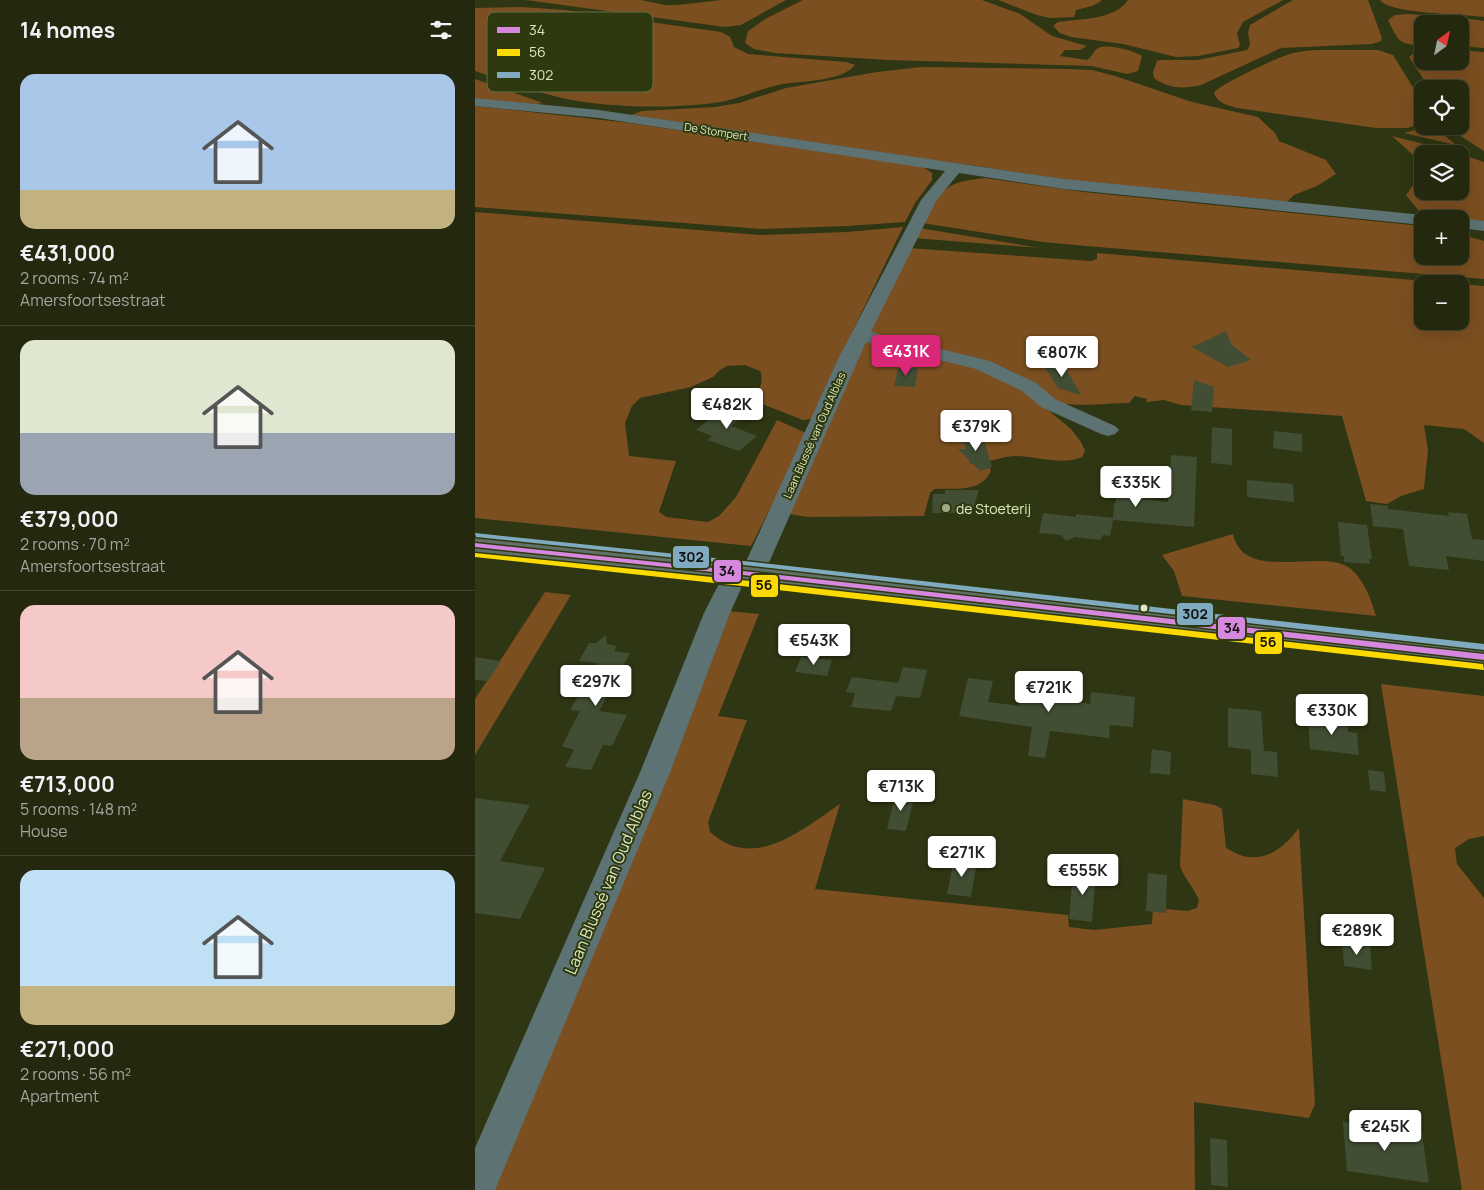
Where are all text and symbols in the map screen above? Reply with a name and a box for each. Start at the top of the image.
legend [487,12,653,92]
north arrow [1414,15,1469,70]
map controls [1414,15,1469,330]
text: 14 homes [20,16,115,44]
icon: filters [427,16,455,44]
text: 34 [529,20,545,39]
text: 56 [529,42,546,61]
text: 302 [529,65,553,84]
button: locate [1414,80,1469,135]
icon: home [193,107,283,197]
street label: De Stompert [683,119,749,143]
button: layers [1414,145,1469,200]
button: + [1414,210,1469,265]
text: €431,000 [20,239,115,267]
text: 2 rooms · 74 m² [20,267,129,289]
button: − [1414,275,1469,330]
text: Amersfoortsestraat [20,289,166,311]
pin: €431K [871,334,941,377]
pin: €807K [1027,336,1097,378]
text: €431K [883,340,930,362]
text: €807K [1037,341,1087,363]
street label: Laan Blussé van Oud Alblas [779,369,849,500]
icon: home [193,372,283,462]
pin: €482K [692,388,762,430]
text: €482K [702,393,752,415]
pin: €379K [941,410,1011,452]
text: €379K [951,415,1001,437]
pin: €335K [1101,466,1171,508]
text: €335K [1111,471,1161,493]
place label: de Stoeterij [956,499,1031,518]
marker: de Stoeterij [940,502,952,514]
text: €379,000 [20,505,119,533]
text: 2 rooms · 70 m² [20,533,130,555]
line badge: 302 [672,545,710,569]
text: 302 [678,547,704,566]
text: Amersfoortsestraat [20,555,166,577]
line badge: 34 [713,559,742,583]
text: 34 [719,561,735,580]
line badge: 56 [750,574,779,598]
text: 56 [756,575,772,594]
line badge: 302 [1176,602,1214,626]
unlabelled marker [1139,603,1149,613]
text: 302 [1182,604,1208,623]
line badge: 34 [1217,616,1246,640]
text: 34 [1224,618,1240,637]
pin: €543K [779,624,849,666]
text: €543K [789,629,839,651]
line badge: 56 [1254,631,1283,655]
text: 56 [1260,632,1276,651]
icon: home [193,637,283,727]
pin: €297K [561,664,631,707]
text: €297K [571,670,621,692]
pin: €721K [1014,670,1084,713]
text: €721K [1026,676,1072,698]
pin: €330K [1297,694,1367,736]
text: €330K [1307,699,1357,721]
text: €713,000 [20,770,115,798]
pin: €713K [866,770,936,812]
text: €713K [878,775,924,797]
street label: Laan Blussé van Oud Alblas [559,786,657,978]
text: 5 rooms · 148 m² [20,798,137,820]
text: House [20,820,68,842]
pin: €271K [927,836,997,878]
text: €271K [939,841,985,863]
pin: €555K [1048,854,1118,896]
text: €555K [1058,859,1108,881]
icon: home [193,902,283,992]
pin: €289K [1322,914,1392,956]
text: €289K [1332,919,1382,941]
text: €271,000 [20,1035,114,1063]
text: 2 rooms · 56 m² [20,1063,131,1085]
text: Apartment [20,1085,99,1107]
pin: €245K [1350,1110,1420,1152]
text: €245K [1360,1115,1410,1137]

